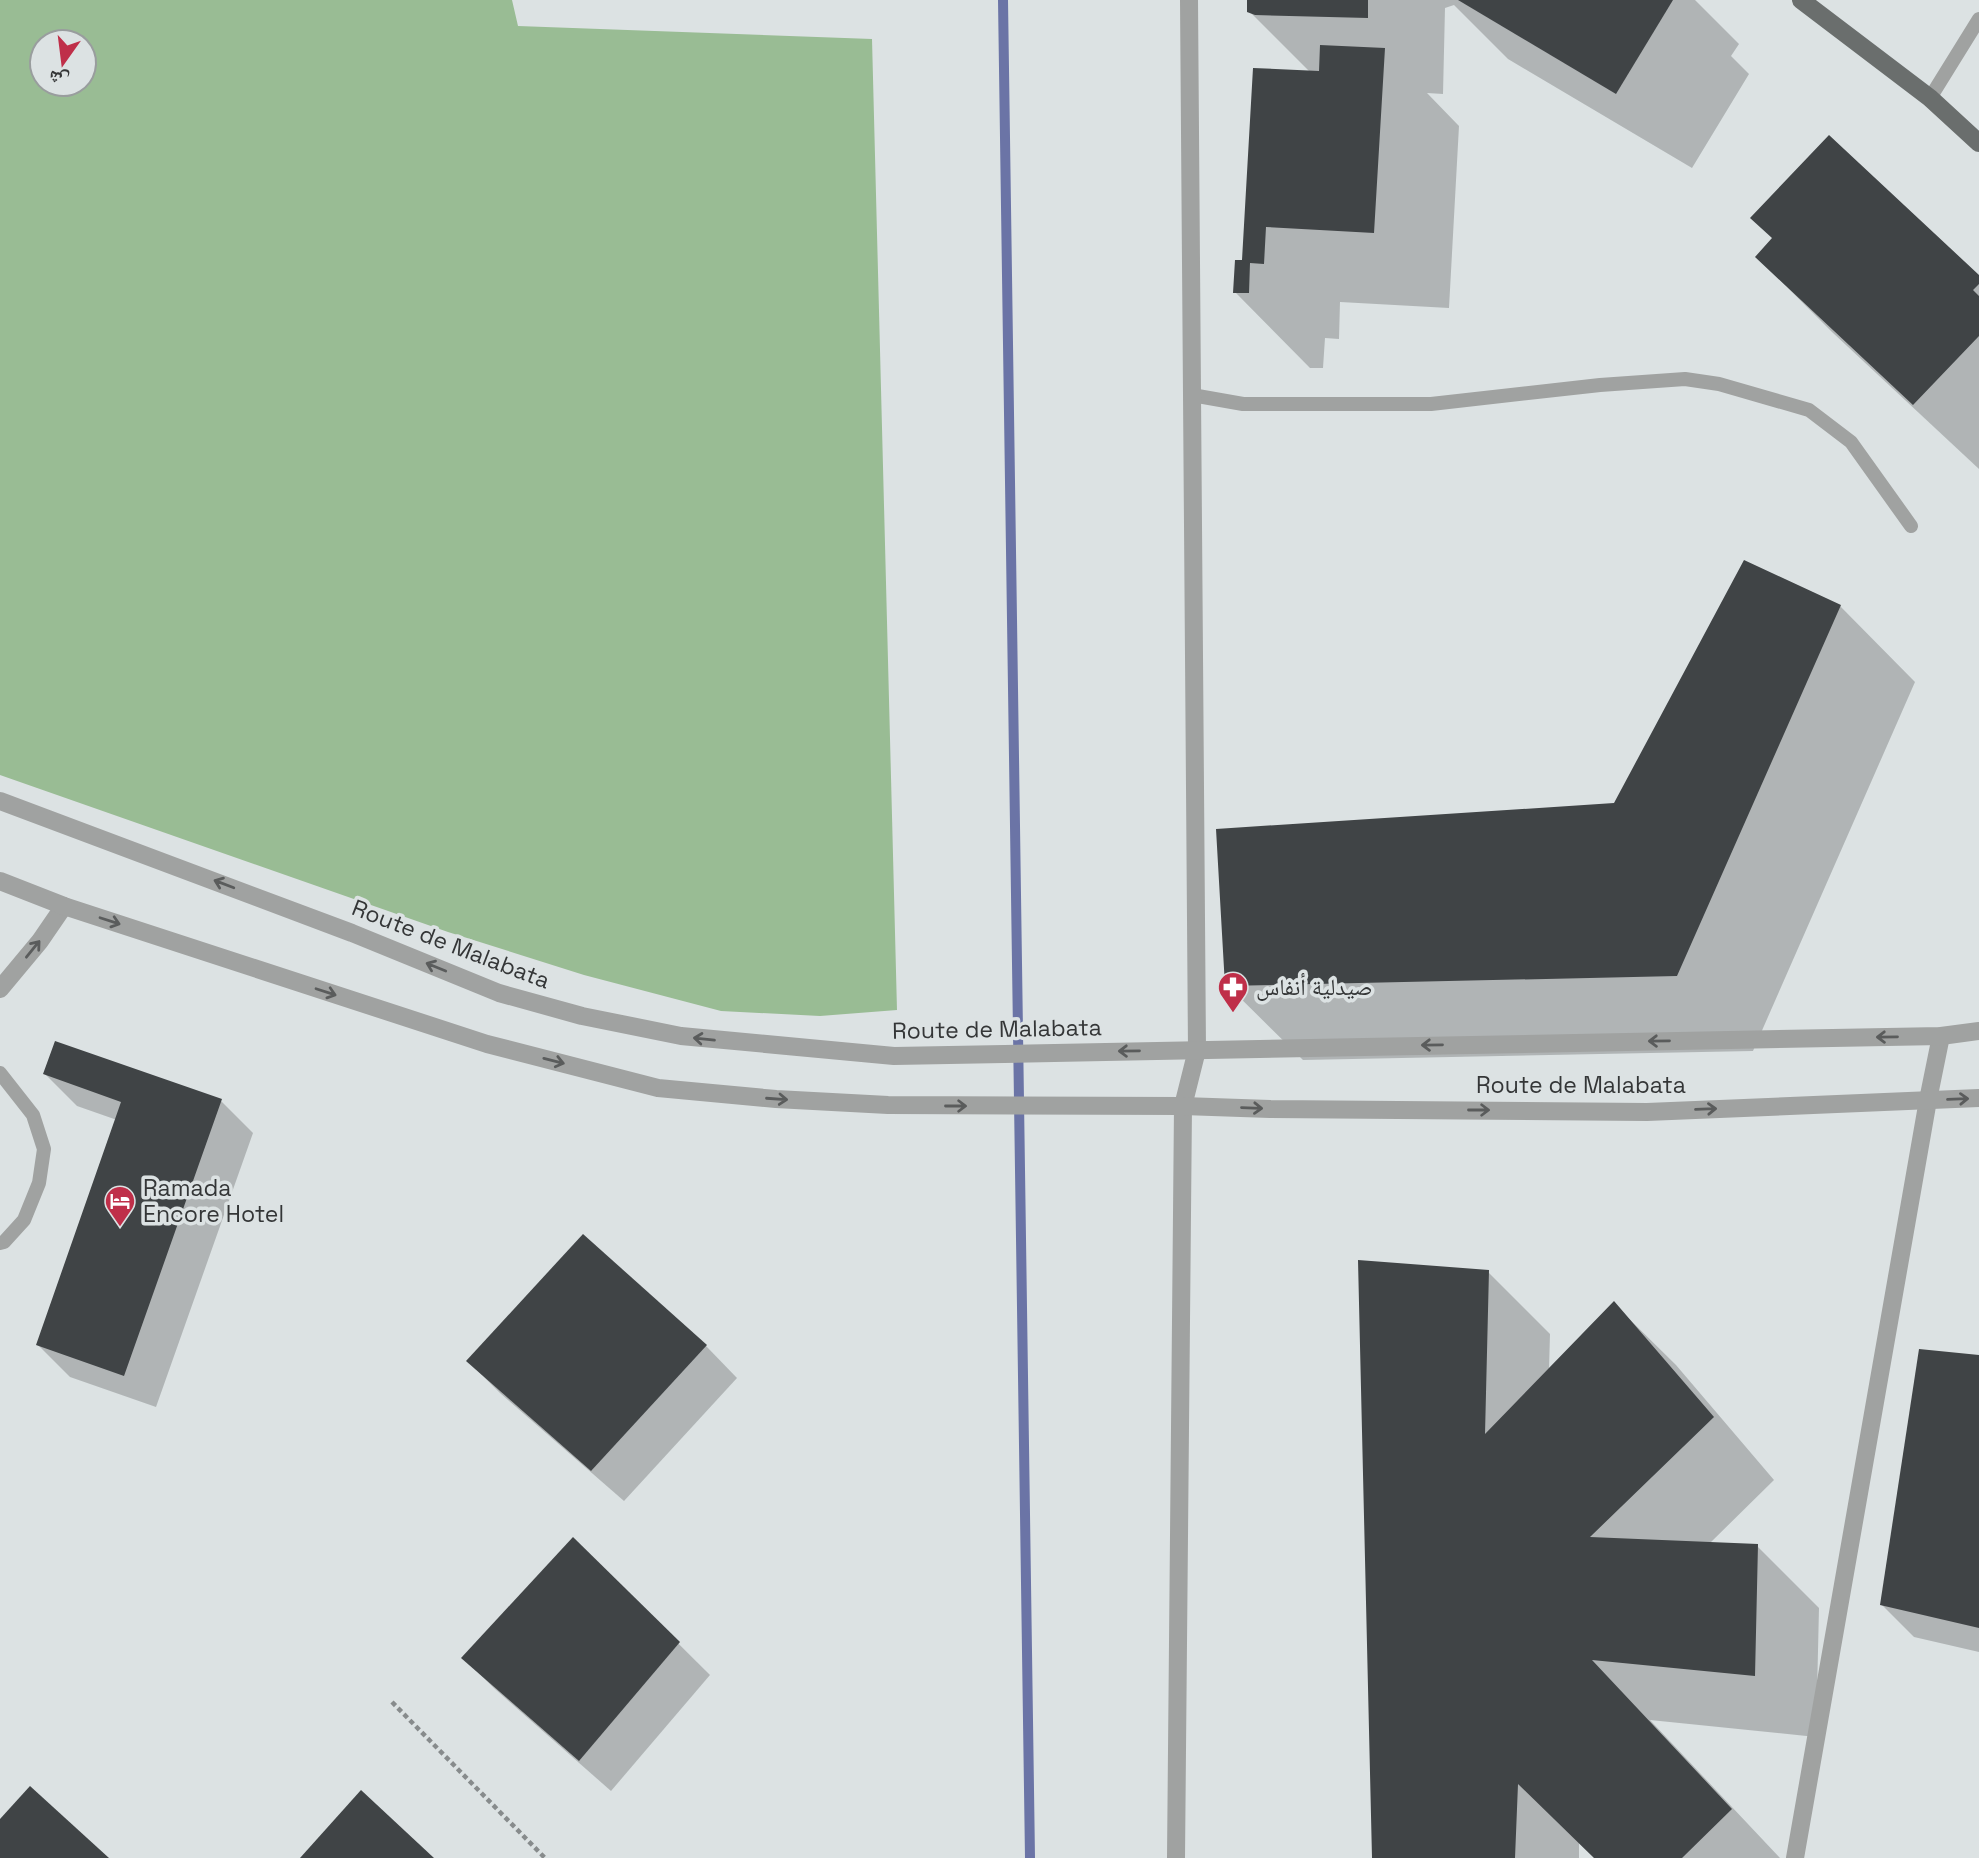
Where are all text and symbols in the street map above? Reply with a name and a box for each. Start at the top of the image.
north arrow [28,28,98,98]
text: ش [46,64,72,94]
one-way arrow [214,877,236,890]
street label: Route de Malabata [348,892,554,996]
one-way arrow [99,916,121,929]
one-way arrow [26,940,41,958]
one-way arrow [426,960,447,973]
pharmacy icon: صيدلية أنفاس [1216,970,1250,1014]
place label: صيدلية أنفاس [1256,972,1373,1002]
one-way arrow [315,987,337,999]
street label: Route de Malabata [892,1012,1102,1046]
one-way arrow [1875,1030,1898,1044]
one-way arrow [693,1032,716,1045]
one-way arrow [1648,1034,1671,1048]
one-way arrow [1420,1039,1443,1052]
one-way arrow [1118,1044,1141,1058]
one-way arrow [542,1055,564,1068]
street label: Route de Malabata [1476,1070,1686,1100]
one-way arrow [765,1093,788,1106]
one-way arrow [1947,1093,1970,1106]
one-way arrow [944,1099,967,1113]
one-way arrow [1240,1102,1263,1115]
one-way arrow [1695,1103,1718,1116]
one-way arrow [1467,1104,1490,1117]
place label: Ramada Encore Hotel [143,1173,284,1229]
hotel icon: Ramada Encore Hotel [103,1184,137,1228]

